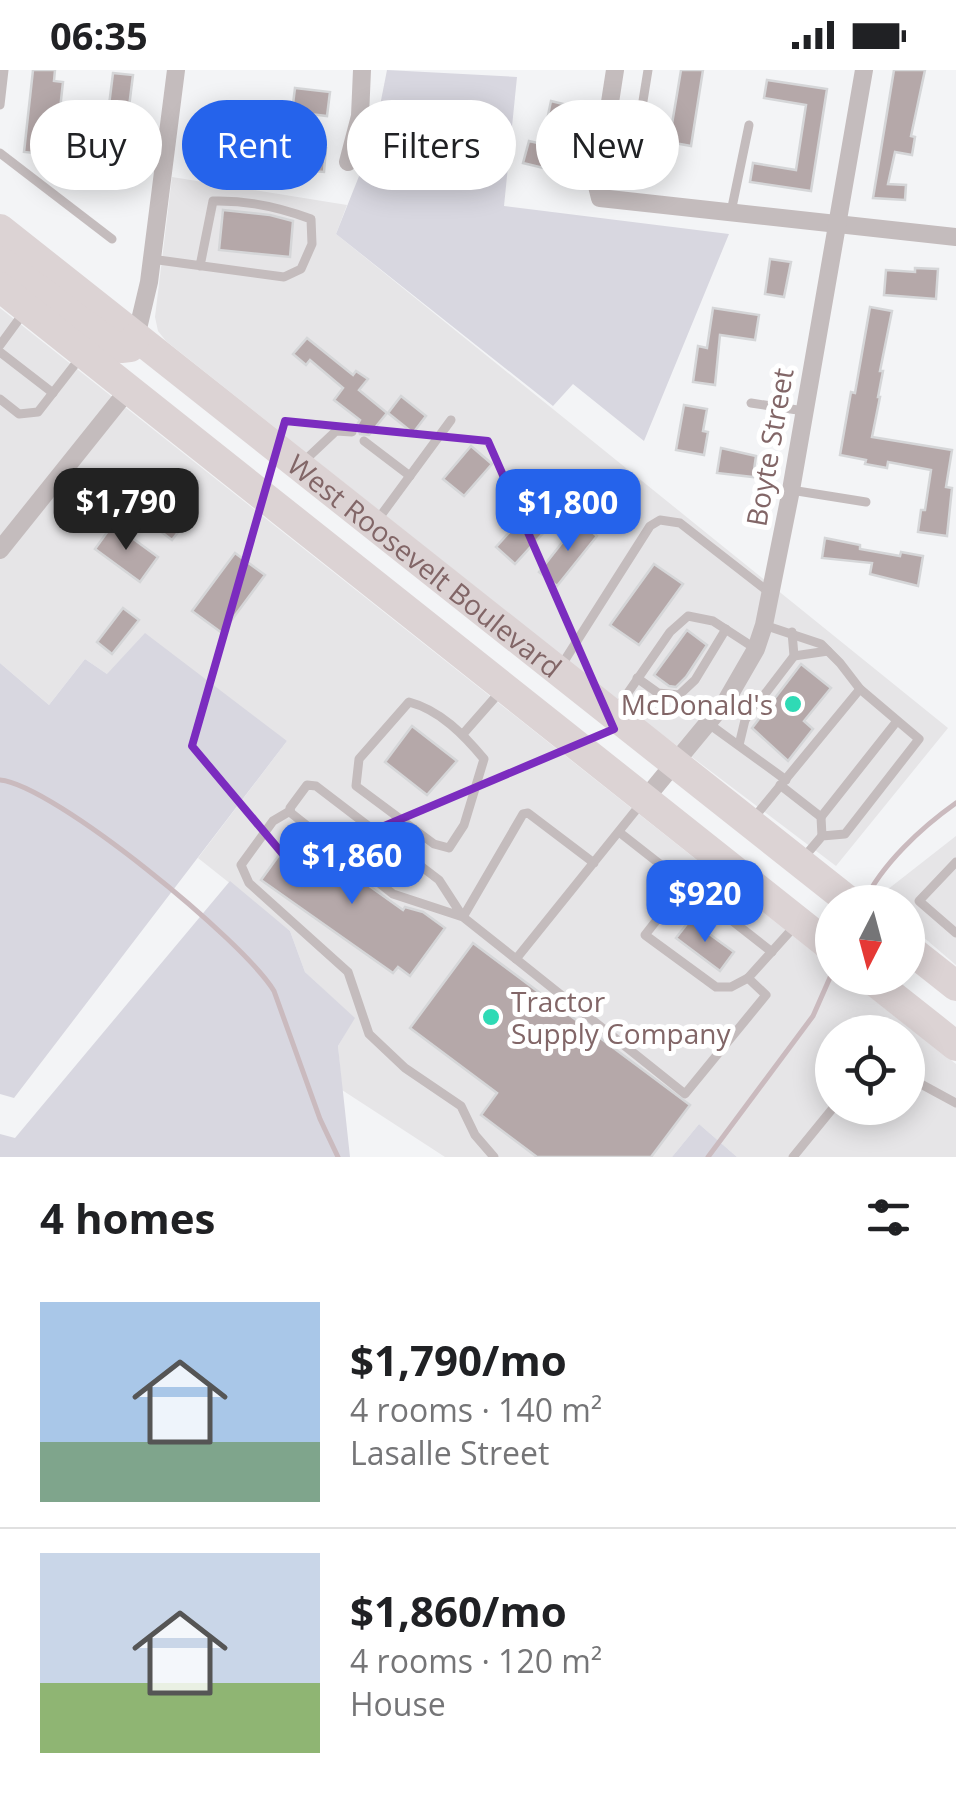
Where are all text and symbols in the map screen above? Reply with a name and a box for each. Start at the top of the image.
text: 06:35 [50,9,148,61]
chip: Buy [30,100,162,190]
chip: Rent [182,100,327,190]
chip: Filters [347,100,516,190]
chip: New [536,100,679,190]
street label: Boyte Street [736,365,802,529]
street label: West Roosevelt Boulevard [280,445,570,686]
pin: $1,790 [45,468,207,553]
pin: $1,800 [487,469,649,554]
text: $1,790 [76,479,176,522]
text: $1,800 [518,480,618,523]
place label: McDonald's [621,685,773,723]
marker: McDonald's [782,693,804,715]
pin: $1,860 [271,822,433,907]
text: $1,860 [302,833,402,876]
pin: $920 [646,860,764,945]
text: $920 [668,871,742,914]
north arrow [815,885,925,995]
map controls [815,885,925,1125]
place label: Tractor Supply Company [511,982,731,1052]
marker: Tractor Supply Company [480,1006,502,1028]
button: locate [815,1015,925,1125]
text: 4 homes [40,1189,215,1246]
icon: filters [861,1190,916,1245]
text: $1,790/mo [350,1331,567,1388]
icon: home [120,1342,240,1462]
text: 4 rooms · 140 m² [350,1388,602,1431]
text: Lasalle Street [350,1431,549,1474]
text: $1,860/mo [350,1582,567,1639]
icon: home [120,1593,240,1713]
text: 4 rooms · 120 m² [350,1639,602,1682]
text: House [350,1682,446,1725]

